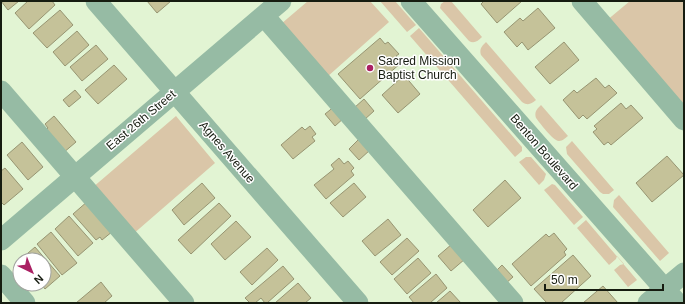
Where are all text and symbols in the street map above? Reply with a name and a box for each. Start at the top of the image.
place label: Sacred Mission Baptist Church [378,54,460,82]
marker: Sacred Mission Baptist Church [365,63,375,73]
street label: East 26th Street [104,87,179,153]
street label: Benton Boulevard [507,111,581,193]
street label: Agnes Avenue [196,118,258,186]
north arrow [12,252,52,292]
scale bar [545,266,663,292]
text: N [32,272,46,286]
text: 50 m [551,273,578,287]

